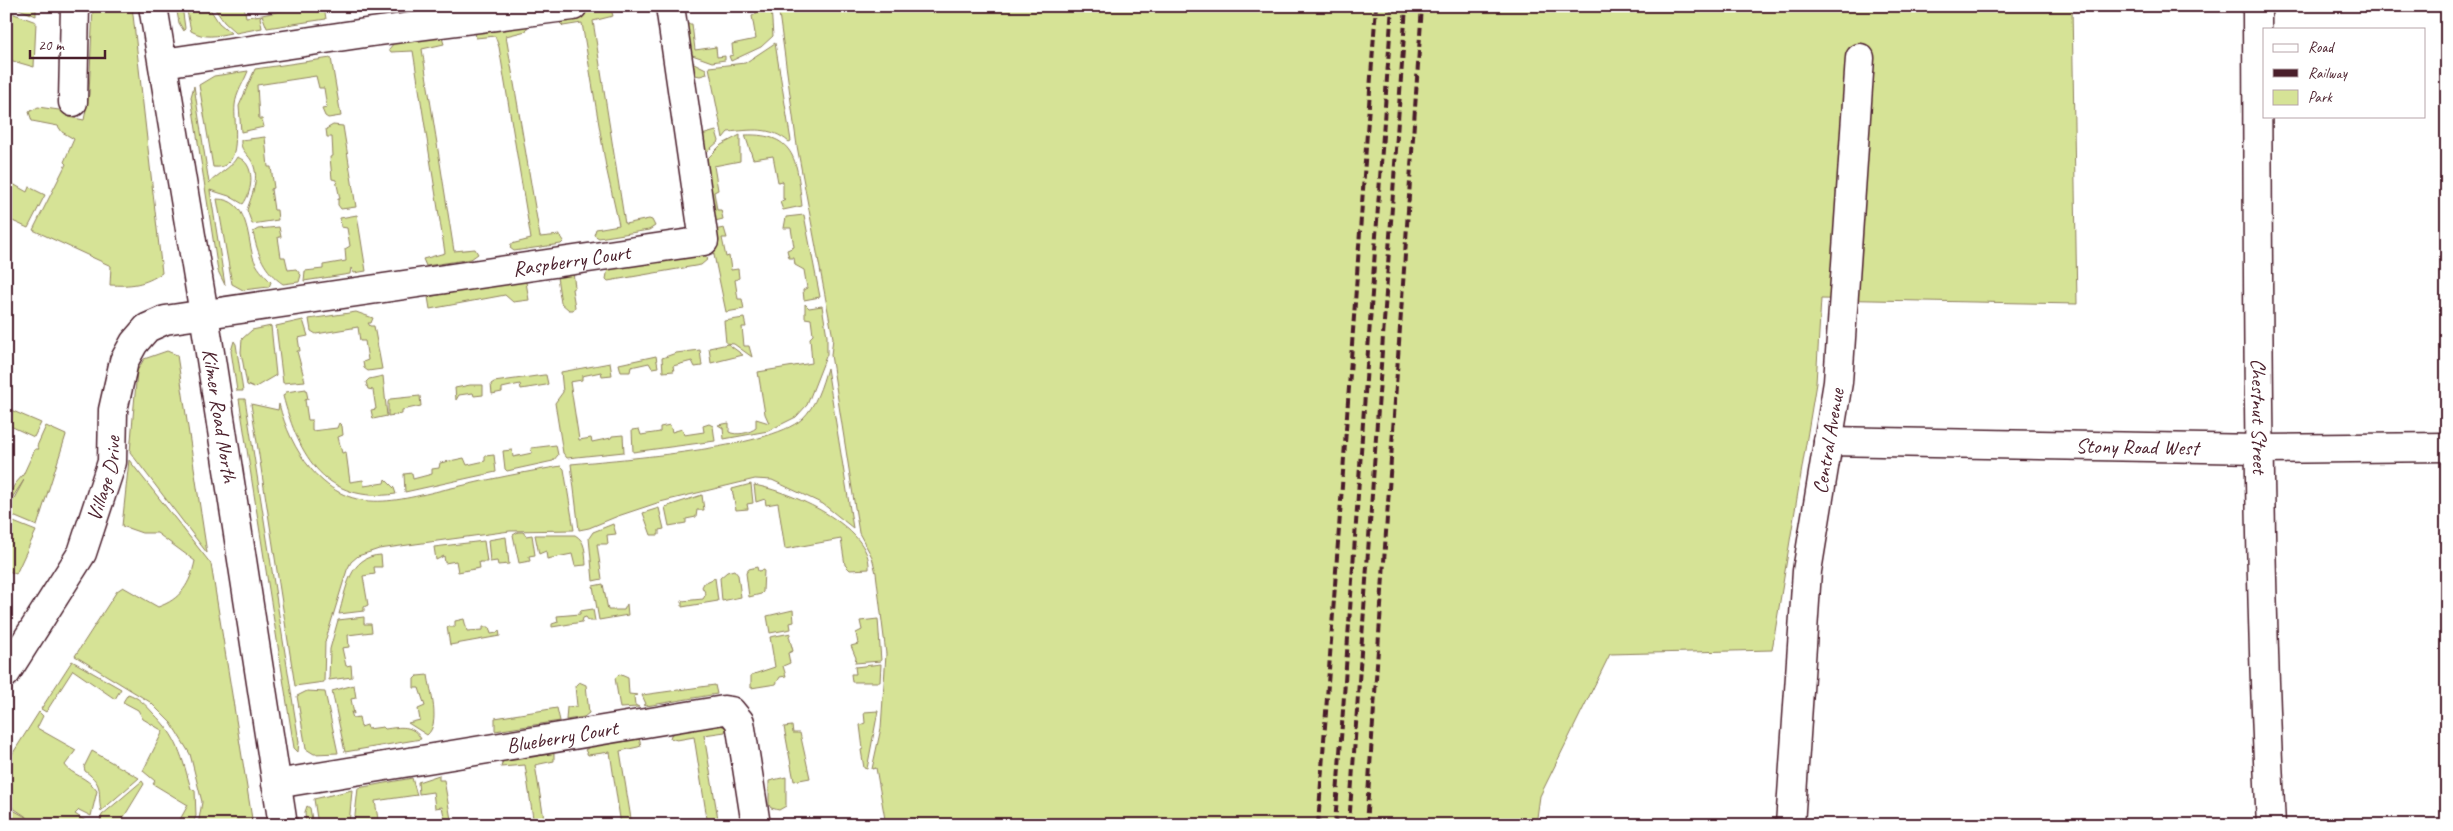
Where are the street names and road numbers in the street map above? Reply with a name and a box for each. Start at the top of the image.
street label: Raspberry Court [511,239,634,282]
street label: Kilmer Road North [197,347,243,486]
street label: Chestnut Street [2246,358,2273,476]
street label: Central Avenue [1807,386,1850,496]
street label: Stony Road West [2075,433,2202,461]
street label: Village Drive [80,435,126,524]
street label: Blueberry Court [505,714,622,759]

